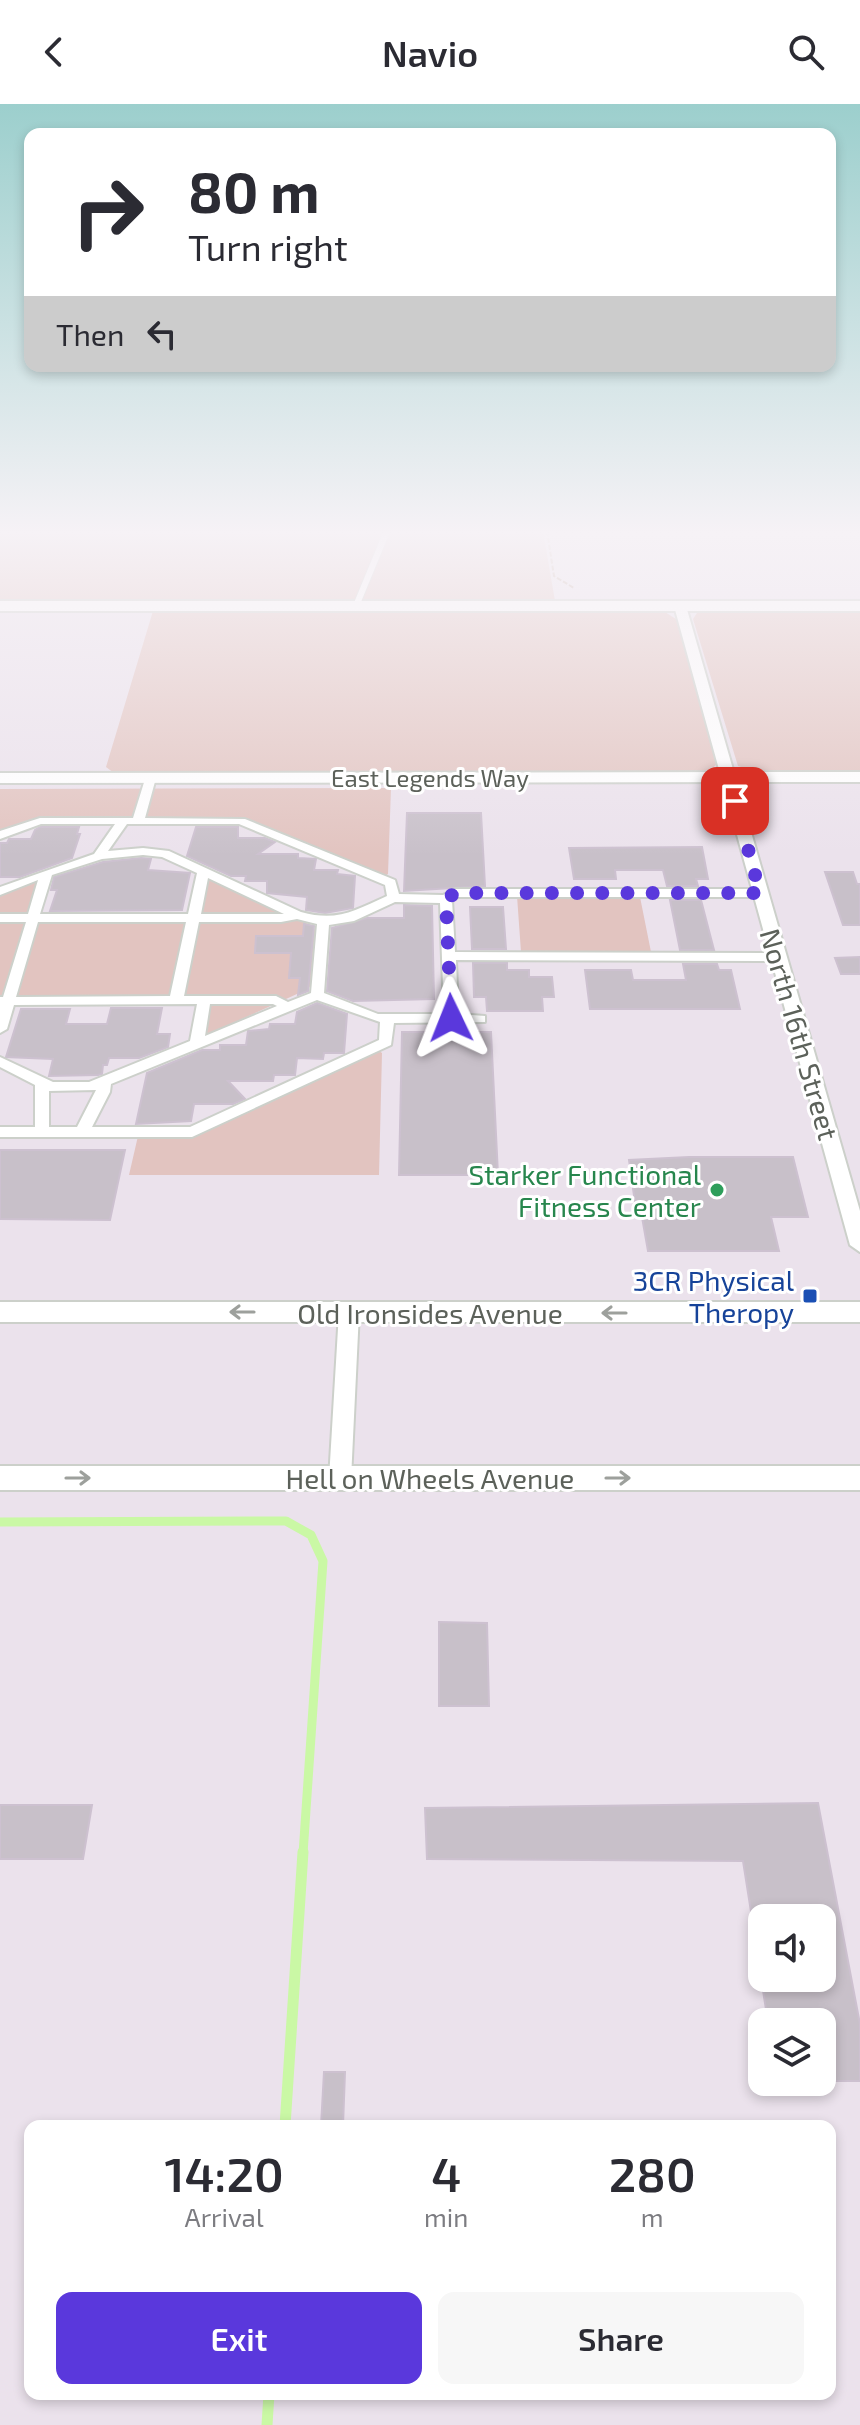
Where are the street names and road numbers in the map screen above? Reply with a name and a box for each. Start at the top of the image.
street label: East Legends Way [331,763,529,792]
street label: North 16th Street [754,924,846,1144]
street label: Old Ironsides Avenue [297,1296,563,1330]
street label: Hell on Wheels Avenue [286,1461,574,1495]

